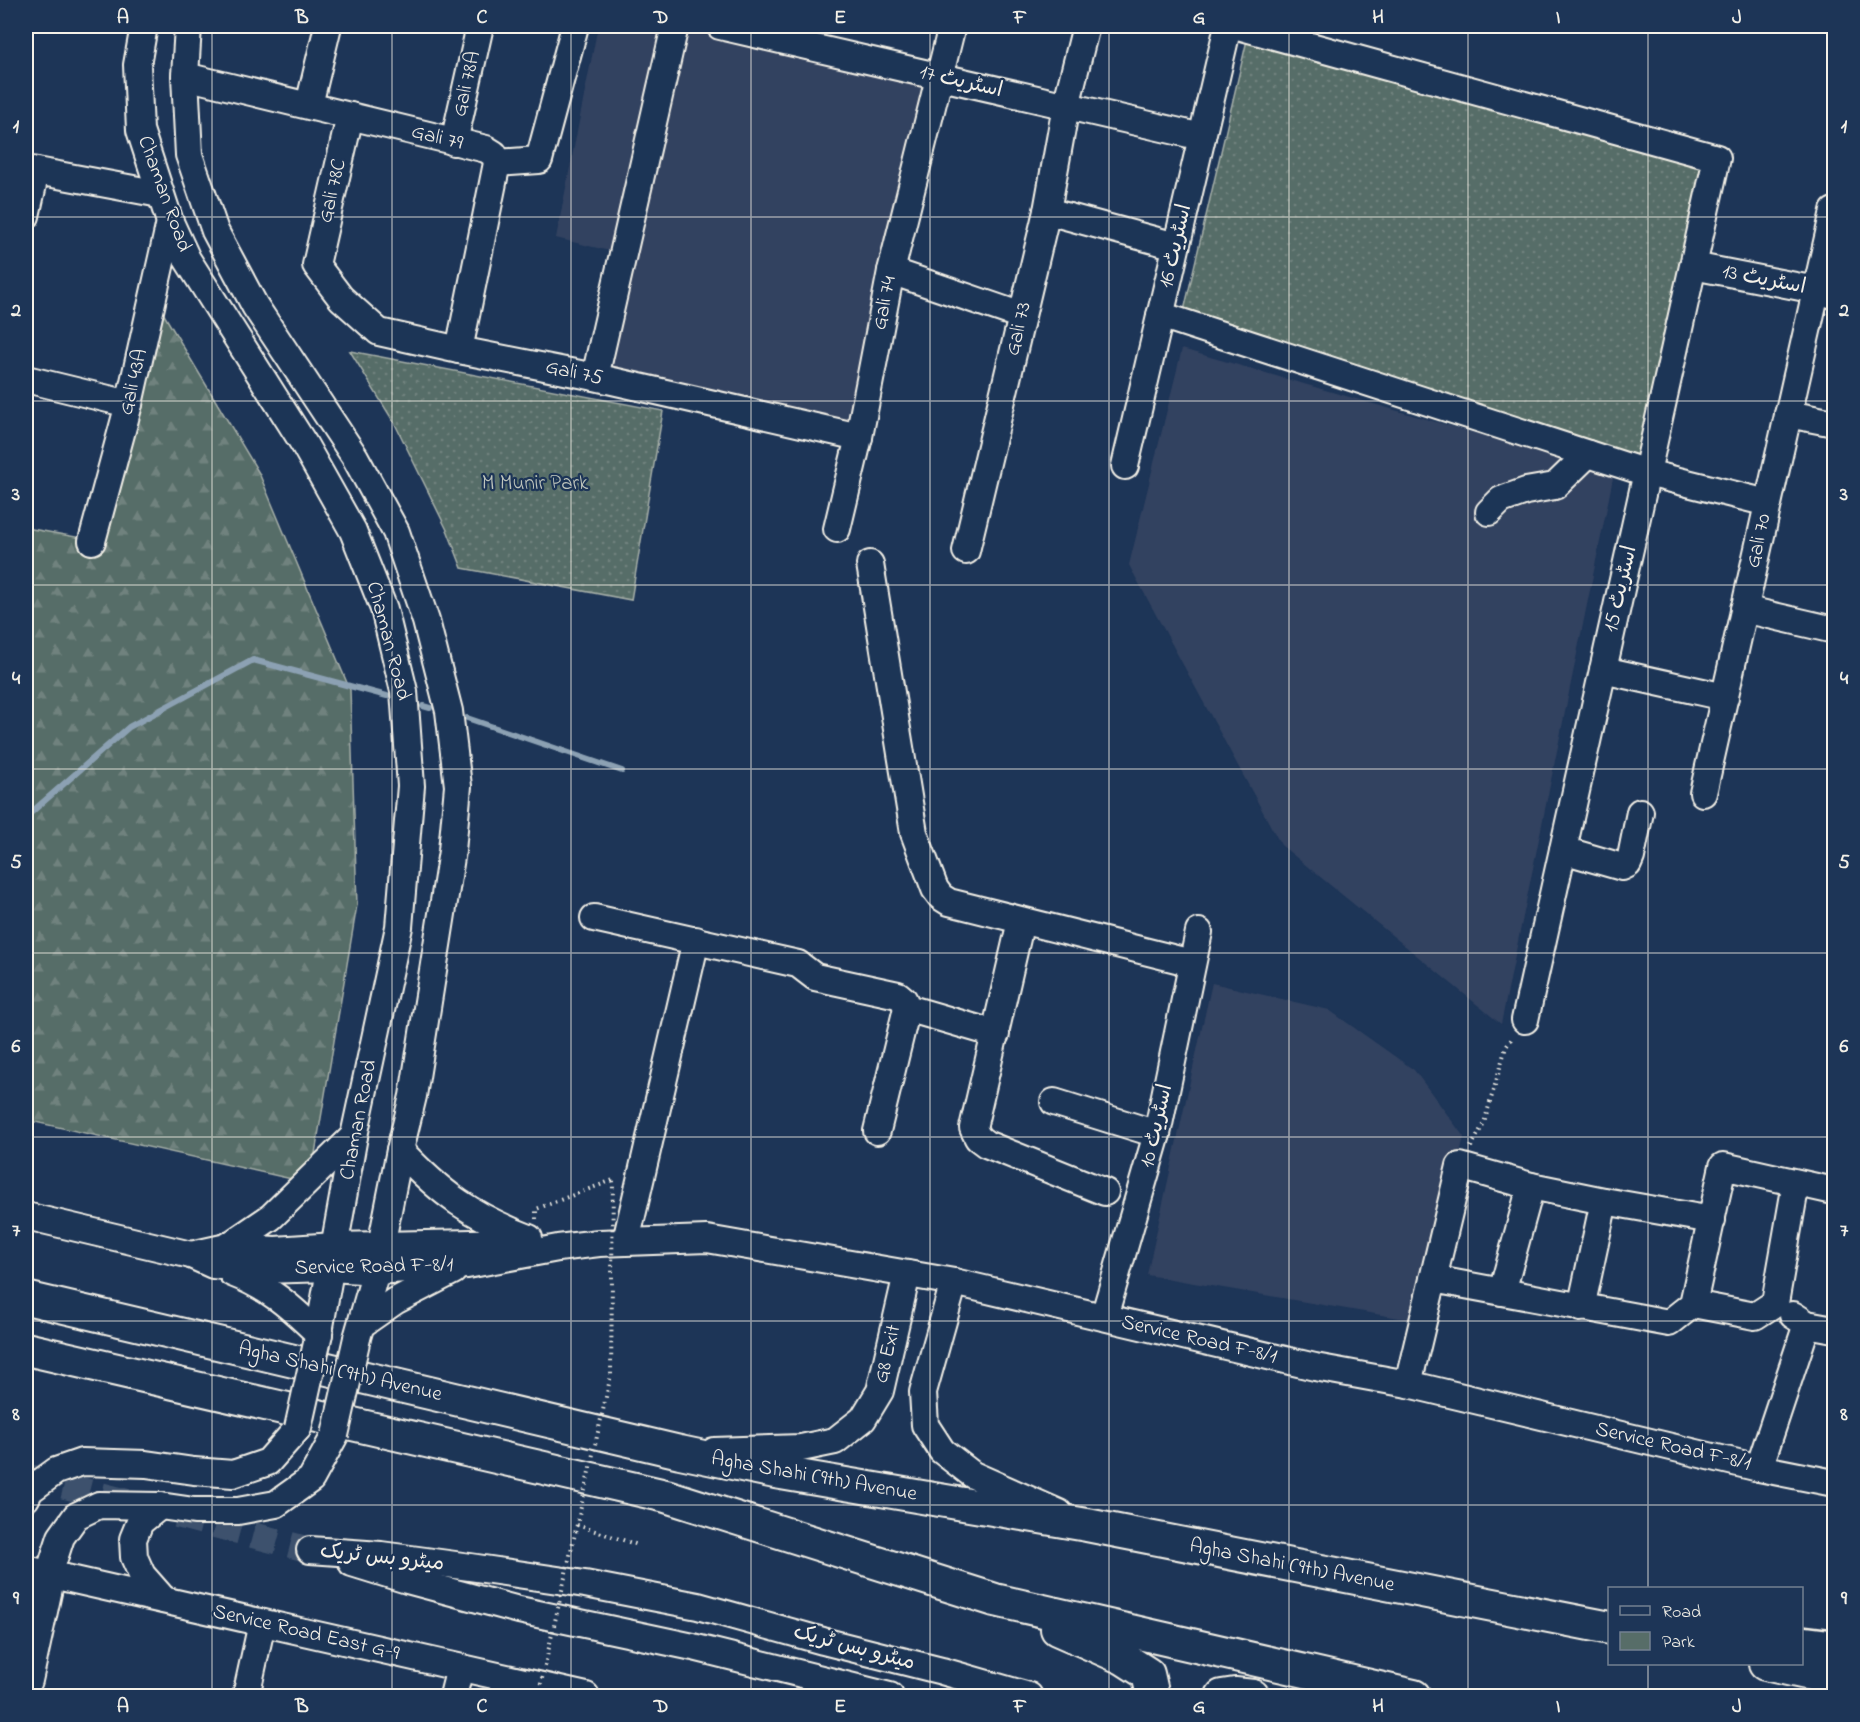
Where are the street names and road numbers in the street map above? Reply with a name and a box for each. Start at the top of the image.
street label: Gali 78A [445,48,489,120]
street label: اسٹریٹ 17 [916,58,1006,106]
street label: Gali 79 [408,117,467,159]
street label: Chaman Road [129,132,199,257]
street label: Gali 78C [311,156,355,226]
street label: اسٹریٹ 16 [1152,201,1200,291]
street label: اسٹریٹ 13 [1720,257,1808,303]
street label: Gali 74 [865,273,905,333]
street label: Gali 73 [998,299,1040,359]
street label: Gali 43A [112,346,156,418]
street label: Gali 75 [543,352,605,394]
street label: Gali 70 [1739,511,1779,571]
street label: اسٹریٹ 15 [1596,543,1646,635]
street label: Chaman Road [358,578,418,704]
street label: Chaman Road [333,1057,385,1183]
street label: اسٹریٹ 10 [1133,1081,1181,1171]
street label: Service Road F-8/1 [294,1251,454,1283]
street label: Service Road F-8/1 [1118,1308,1280,1373]
street label: G8 Exit [867,1322,909,1386]
street label: Agha Shahi (9th) Avenue [235,1334,445,1412]
street label: Service Road F-8/1 [1592,1415,1754,1480]
street label: Agha Shahi (9th) Avenue [708,1444,920,1512]
street label: Agha Shahi (9th) Avenue [1187,1531,1398,1603]
street label: میٹرو بس ٹریک [318,1537,446,1579]
street label: Service Road East G-9 [210,1597,403,1669]
street label: میٹرو بس ٹریک [790,1617,918,1679]

